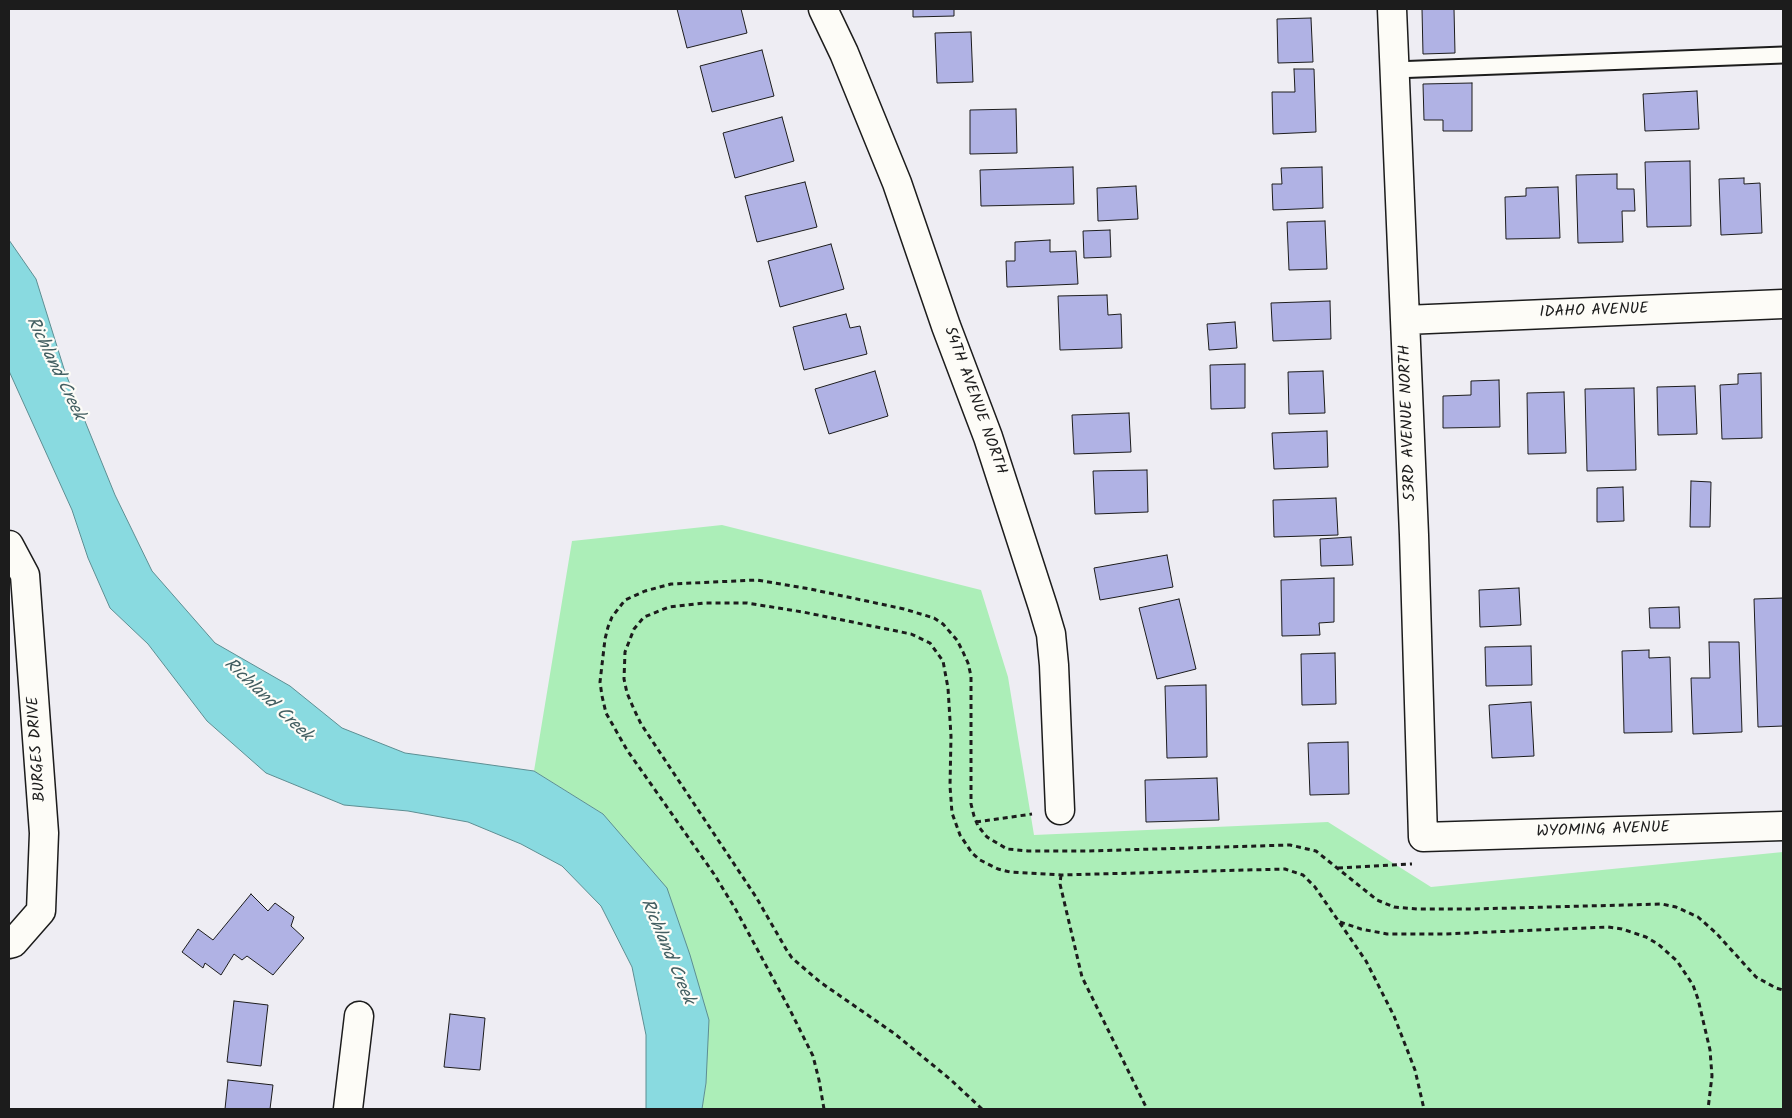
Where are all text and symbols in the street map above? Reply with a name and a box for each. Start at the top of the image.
street label: IDAHO AVENUE [1539,300,1649,324]
water label: Richland Creek [20,314,88,424]
street label: 54TH AVENUE NORTH [938,324,1010,478]
street label: 53RD AVENUE NORTH [1397,344,1421,502]
water label: Richland Creek [219,655,315,747]
street label: BURGES DRIVE [25,696,51,802]
street label: WYOMING AVENUE [1536,819,1670,843]
water label: Richland Creek [634,896,698,1008]

